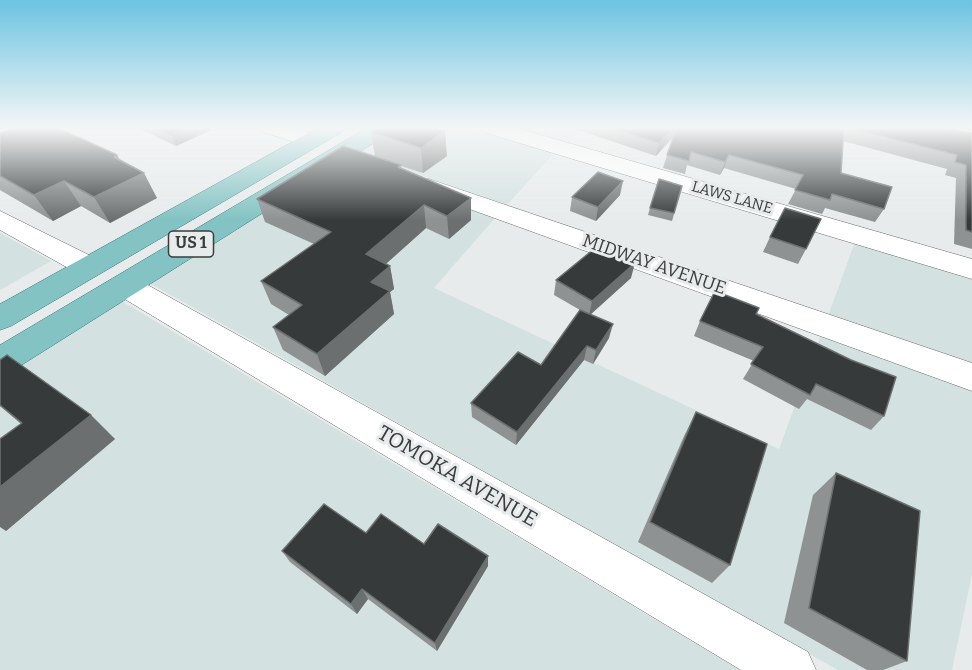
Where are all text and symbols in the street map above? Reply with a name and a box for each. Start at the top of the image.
street label: LAWS LANE [689,178,775,218]
street label: MIDWAY AVENUE [579,230,729,300]
road number: US 1 [168,231,213,257]
street label: TOMOKA AVENUE [373,421,541,533]

